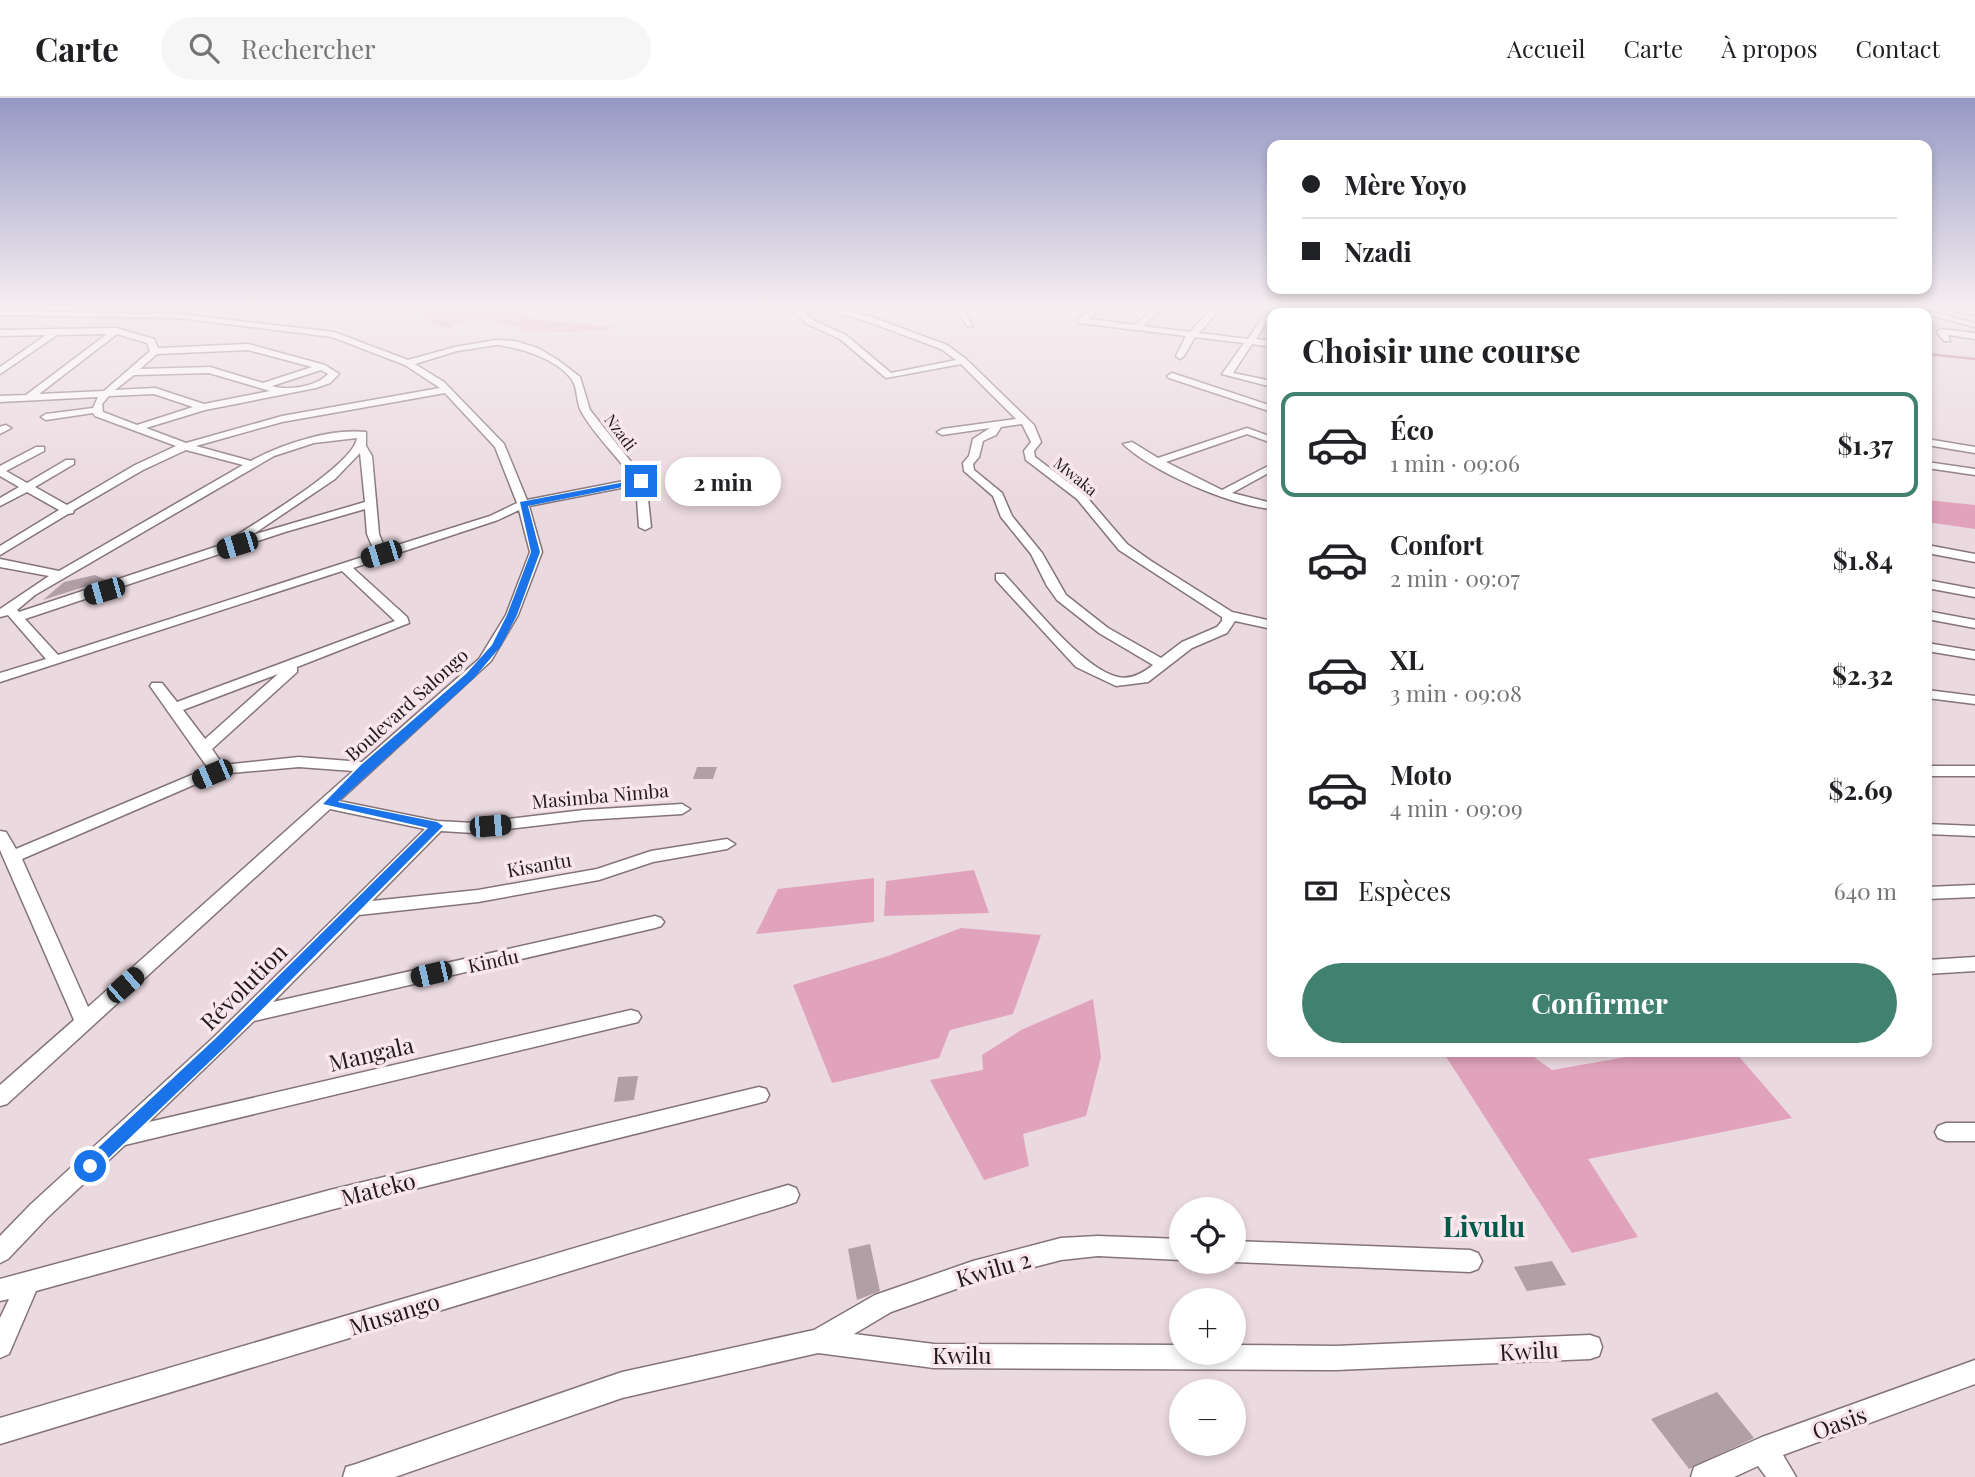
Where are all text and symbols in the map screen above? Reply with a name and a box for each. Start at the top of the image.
search box [161,17,651,80]
text: Carte [35,26,119,70]
icon: search [185,29,223,67]
text: Rechercher [241,31,376,66]
text: Accueil [1507,32,1585,64]
text: Carte [1623,32,1683,64]
text: À propos [1721,32,1817,64]
text: Contact [1855,32,1940,64]
text: Mère Yoyo [1344,167,1467,202]
text: Nzadi [1344,234,1412,269]
text: Choisir une course [1302,328,1581,371]
street label: Nzadi [600,409,642,455]
text: Éco [1390,412,1434,447]
icon: car [1306,413,1369,476]
text: $1.37 [1837,427,1893,462]
text: 1 min · 09:06 [1390,447,1520,478]
street label: Mwaka [1050,452,1102,500]
callout: 2 min [666,456,781,506]
route end [625,465,657,497]
text: 2 min [693,466,753,497]
text: Confort [1390,527,1484,562]
icon: car [1306,528,1369,591]
car [214,529,261,561]
car [358,538,405,570]
text: $1.84 [1833,542,1893,577]
text: 2 min · 09:07 [1390,562,1520,593]
car [81,575,128,607]
street label: Boulevard Salongo [339,642,473,766]
text: XL [1390,642,1424,677]
icon: car [1306,643,1369,706]
text: $2.32 [1832,657,1893,692]
text: 3 min · 09:08 [1390,677,1522,708]
car [189,756,236,792]
text: Moto [1390,757,1452,792]
icon: car [1306,758,1369,821]
text: $2.69 [1828,772,1893,807]
street label: Masimba Nimba [530,776,670,814]
text: 4 min · 09:09 [1390,792,1523,823]
car [469,814,512,838]
street label: Kisantu [505,846,573,882]
icon: cash [1302,872,1340,910]
text: Espèces [1358,873,1451,908]
text: 640 m [1834,875,1897,906]
street label: Révolution [193,936,293,1036]
street label: Kindu [465,942,521,978]
car [409,959,454,989]
car [103,963,148,1007]
button: Confirmer [1302,963,1897,1043]
street label: Mangala [325,1028,417,1078]
route start [74,1150,106,1182]
street label: Mateko [337,1164,419,1212]
map controls [1169,1197,1246,1456]
button: locate [1169,1197,1246,1274]
district label: Livulu [1443,1207,1525,1244]
street label: Kwilu 2 [952,1243,1034,1293]
street label: Musango [345,1285,443,1341]
button: + [1169,1288,1246,1365]
street label: Kwilu [1498,1333,1560,1367]
street label: Kwilu [932,1339,992,1370]
button: − [1169,1379,1246,1456]
street label: Oasis [1807,1398,1871,1446]

